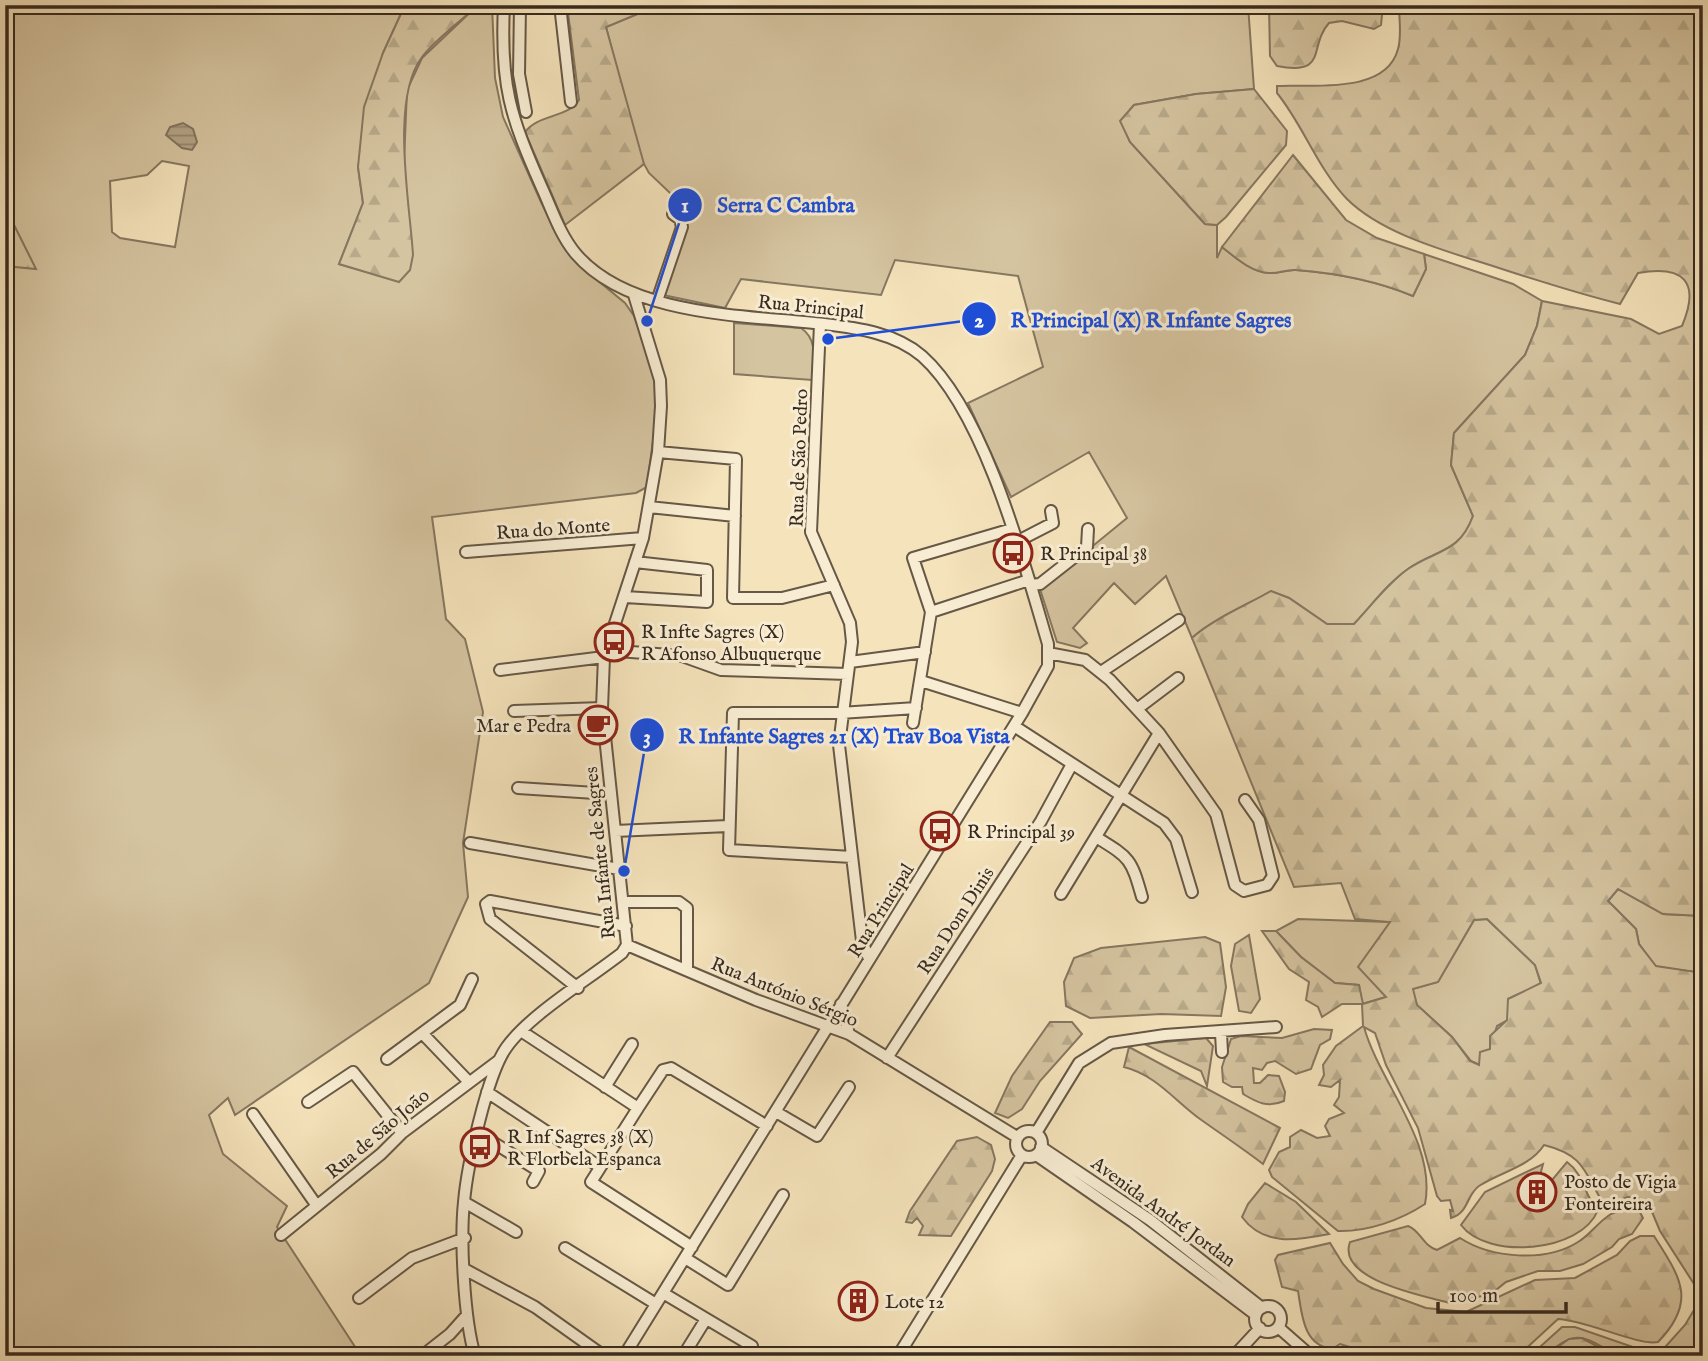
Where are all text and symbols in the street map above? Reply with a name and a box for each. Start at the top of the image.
callout: Serra C Cambra [668,184,868,226]
text: 1 [681,193,689,220]
text: Serra C Cambra [717,193,856,220]
street label: Rua Principal [757,290,866,326]
callout: R Principal (X) R Infante Sagres [961,298,1305,340]
text: 2 [974,308,984,335]
text: R Principal (X) R Infante Sagres [1011,308,1292,335]
street label: Rua de São Pedro [786,388,814,528]
street label: Rua do Monte [495,514,611,546]
bus stop icon: R Principal 38 [992,532,1034,574]
place label: R Principal 38 [1040,543,1147,567]
bus stop icon: R Infte Sagres (X) R Afonso Albuquerque [593,621,635,663]
place label: R Infte Sagres (X) R Afonso Albuquerque [641,621,822,667]
cafe icon: Mar e Pedra [577,704,619,746]
callout: R Infante Sagres 21 (X) Trav Boa Vista [629,714,1023,756]
place label: Mar e Pedra [476,715,572,739]
text: 3 [643,724,651,751]
text: R Infante Sagres 21 (X) Trav Boa Vista [678,724,1011,751]
street label: Rua Infante de Sagres [580,765,622,940]
bus stop icon: R Principal 39 [919,810,961,852]
place label: R Principal 39 [967,821,1075,845]
street label: Rua Principal [843,859,921,963]
street label: Rua Dom Dinis [913,863,1000,979]
street label: Rua António Sérgio [707,952,861,1033]
street label: Rua de São João [322,1084,435,1185]
bus stop icon: R Inf Sagres 38 (X) R Florbela Espanca [459,1126,501,1168]
place label: R Inf Sagres 38 (X) R Florbela Espanca [507,1126,662,1172]
street label: Avenida André Jordan [1085,1152,1240,1273]
building icon: Posto de Vigia Fonteireira [1516,1171,1558,1213]
place label: Posto de Vigia Fonteireira [1564,1171,1677,1217]
scale bar [1438,1270,1566,1314]
building icon: Lote 12 [837,1280,879,1322]
text: 100 m [1449,1283,1498,1310]
place label: Lote 12 [885,1291,944,1315]

